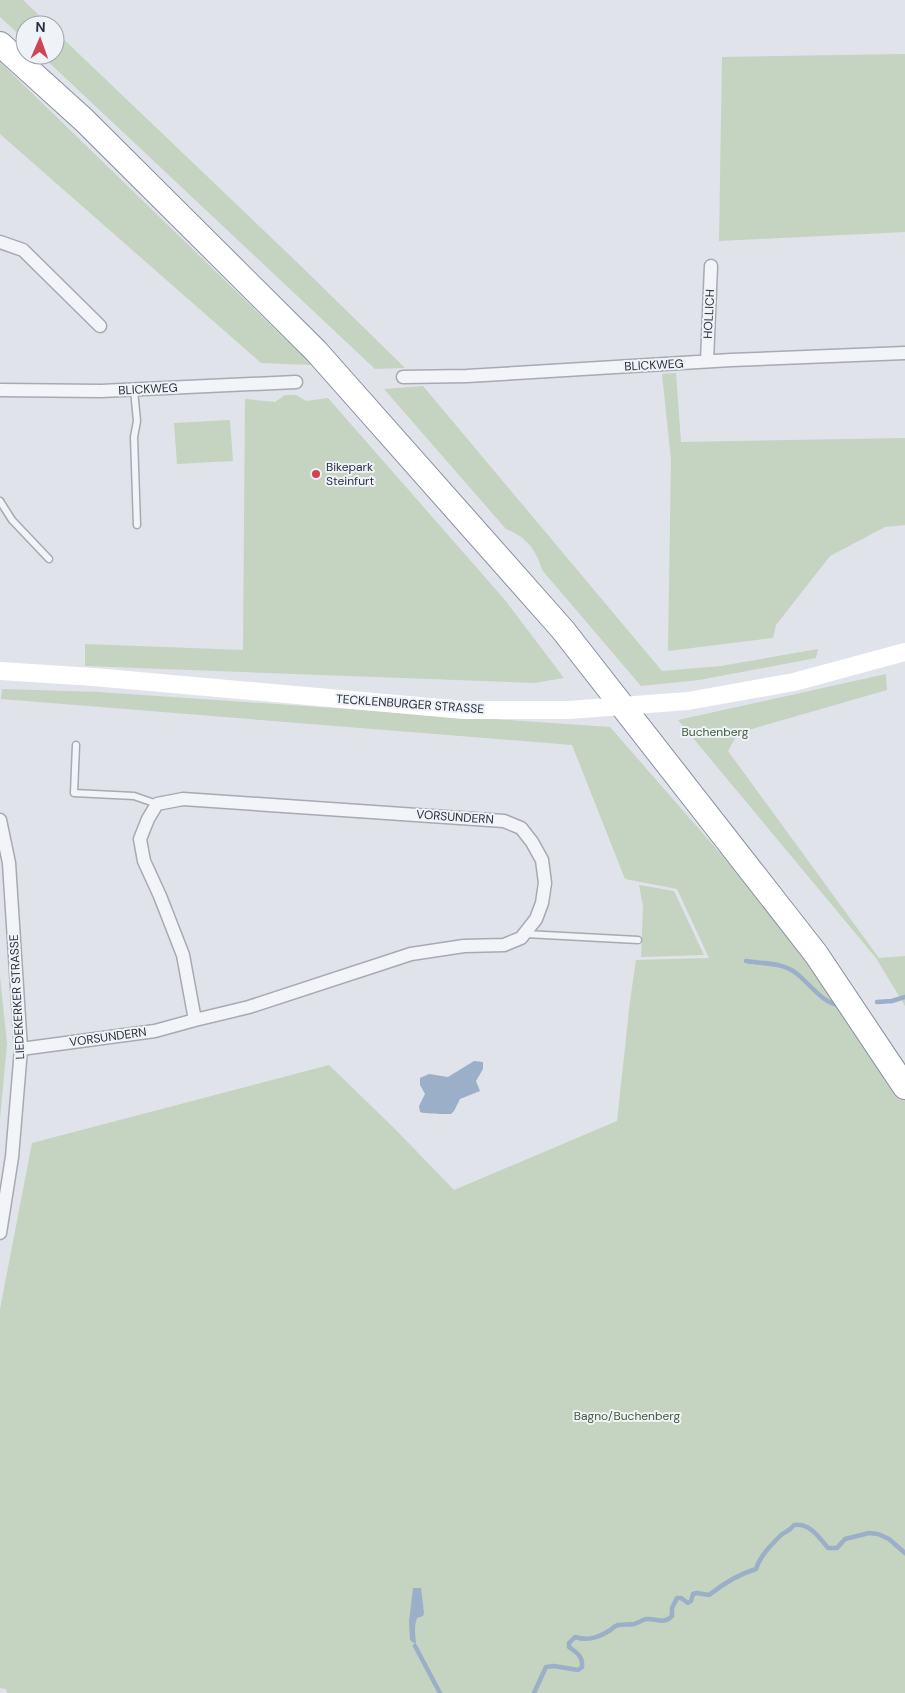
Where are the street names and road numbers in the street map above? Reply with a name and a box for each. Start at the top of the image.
street label: HOLLICH [700,289,718,339]
street label: BLICKWEG [624,355,684,375]
street label: BLICKWEG [118,379,178,399]
street label: TECKLENBURGER STRASSE [336,691,485,717]
street label: VORSUNDERN [416,806,494,828]
street label: LIEDEKERKER STRASSE [6,934,28,1060]
street label: VORSUNDERN [68,1024,148,1050]

